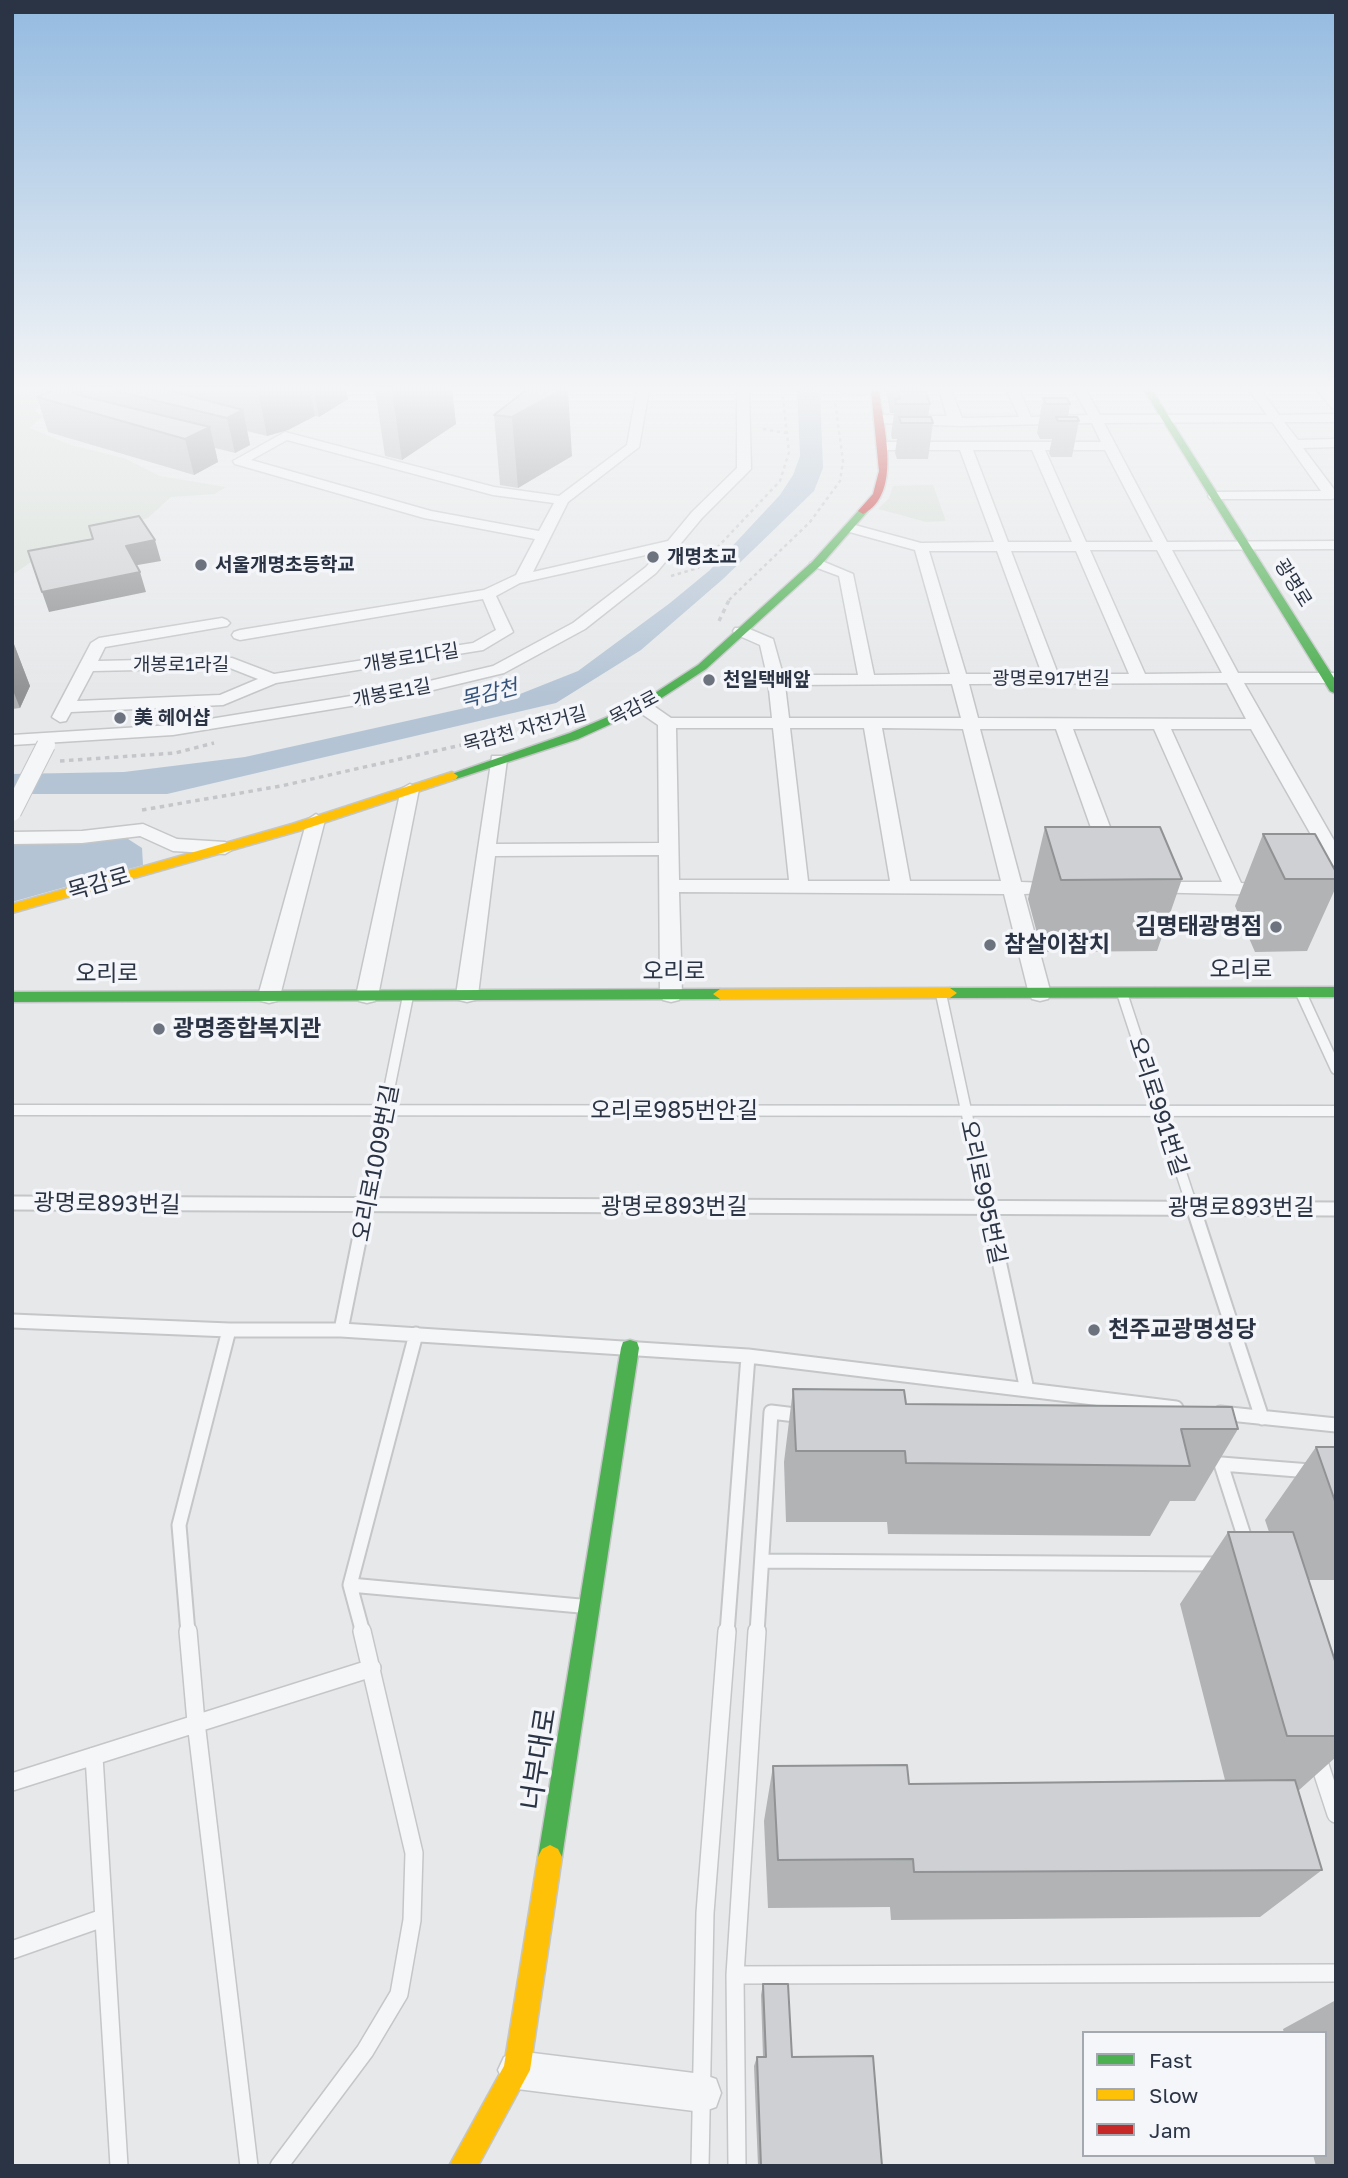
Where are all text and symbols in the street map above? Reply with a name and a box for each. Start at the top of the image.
place label: 개명초교 [667,546,737,568]
marker: 개명초교 [645,549,661,565]
place label: 서울개명초등학교 [215,554,355,576]
street label: 광명로 [1269,555,1317,611]
marker: 서울개명초등학교 [193,557,209,573]
street label: 개봉로1다길 [362,639,460,677]
street label: 개봉로1라길 [133,654,229,676]
street label: 광명로917번길 [992,668,1110,690]
place label: 천일택배앞 [723,669,810,691]
marker: 천일택배앞 [701,672,717,688]
street label: 개봉로1길 [351,674,433,712]
water label: 목감천 [458,675,520,713]
street label: 목감로 [605,686,663,730]
street label: 목감천 자전거길 [461,702,589,756]
place label: 美 헤어샵 [134,707,210,729]
marker: 美 헤어샵 [112,710,128,726]
street label: 목감로 [65,862,133,906]
place label: 김명태광명점 [1135,913,1262,941]
marker: 김명태광명점 [1268,919,1284,935]
place label: 참살이참치 [1004,931,1110,959]
marker: 참살이참치 [982,937,998,953]
street label: 오리로 [1209,956,1273,984]
street label: 오리로 [642,958,706,986]
street label: 오리로 [75,960,139,988]
place label: 광명종합복지관 [173,1015,321,1043]
marker: 광명종합복지관 [151,1021,167,1037]
street label: 오리로991번길 [1123,1033,1193,1179]
street label: 오리로1009번길 [347,1082,405,1244]
street label: 오리로985번안길 [590,1097,758,1125]
street label: 오리로995번길 [954,1117,1012,1267]
street label: 광명로893번길 [33,1189,181,1219]
street label: 광명로893번길 [600,1193,748,1221]
street label: 광명로893번길 [1167,1194,1315,1222]
place label: 천주교광명성당 [1108,1316,1256,1344]
marker: 천주교광명성당 [1086,1322,1102,1338]
street label: 너부대로 [514,1705,564,1813]
legend [1082,2031,1327,2157]
text: Fast [1149,2047,1192,2073]
text: Slow [1149,2082,1198,2108]
text: Jam [1149,2117,1191,2143]

